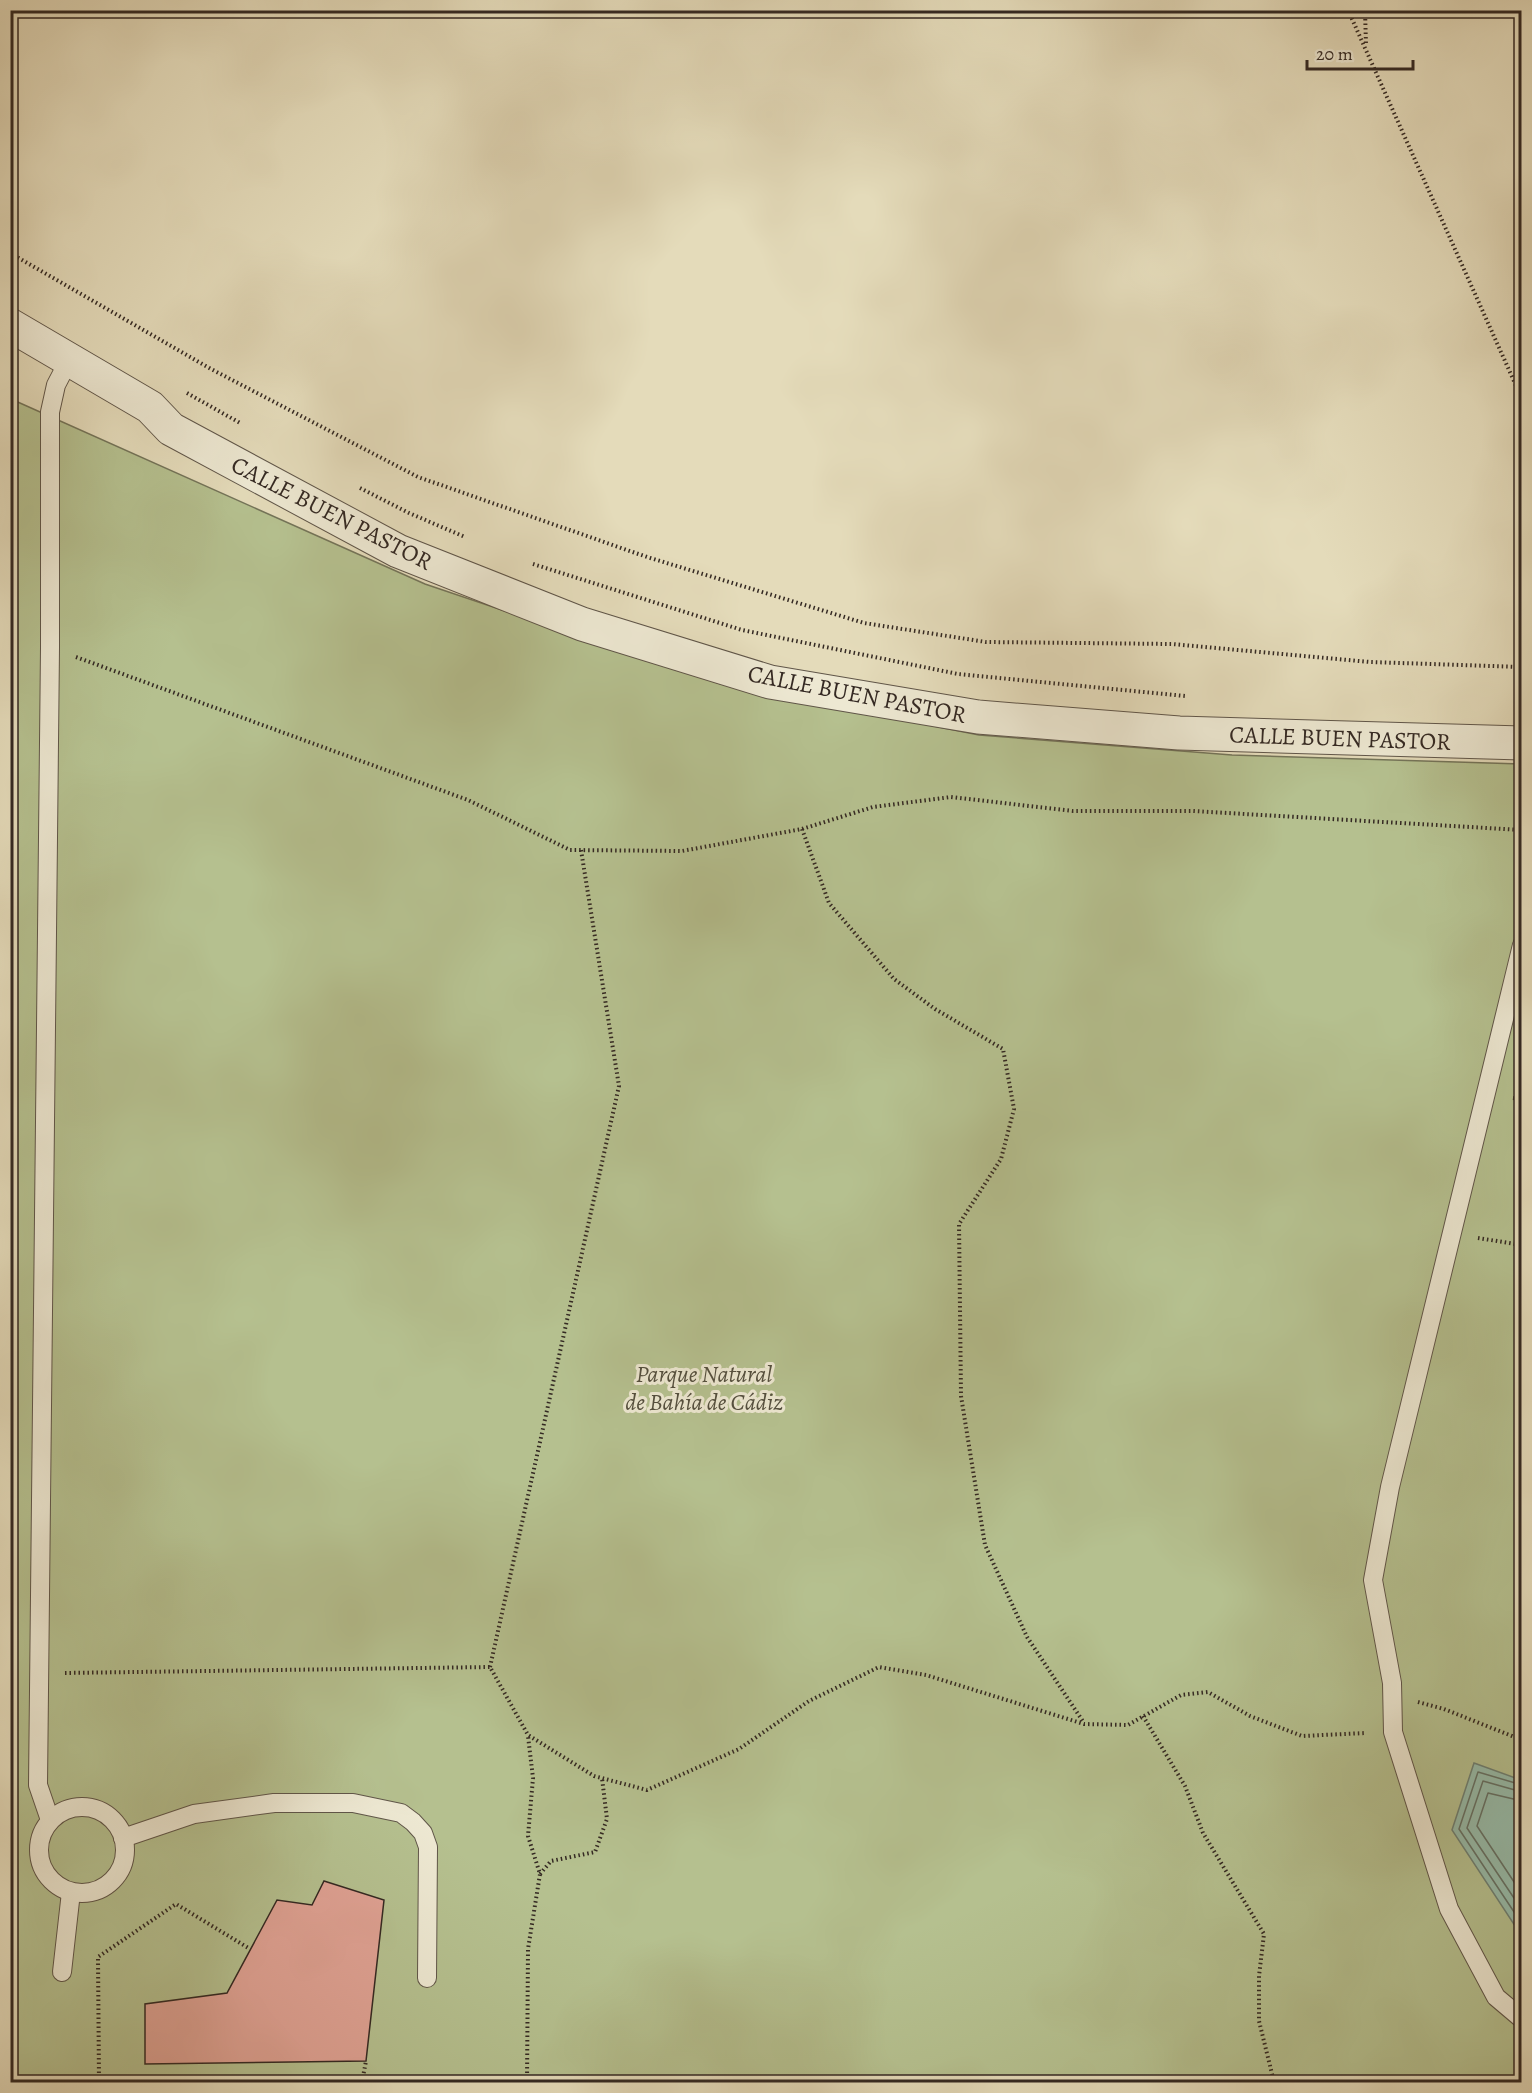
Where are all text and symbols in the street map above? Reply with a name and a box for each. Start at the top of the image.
scale bar [1307,33,1414,71]
text: 20 m [1316,42,1353,66]
street label: CALLE BUEN PASTOR [226,448,438,578]
street label: CALLE BUEN PASTOR [745,657,969,731]
street label: CALLE BUEN PASTOR [1229,718,1452,758]
park label: Parque Natural de Bahía de Cádiz [625,1358,783,1418]

